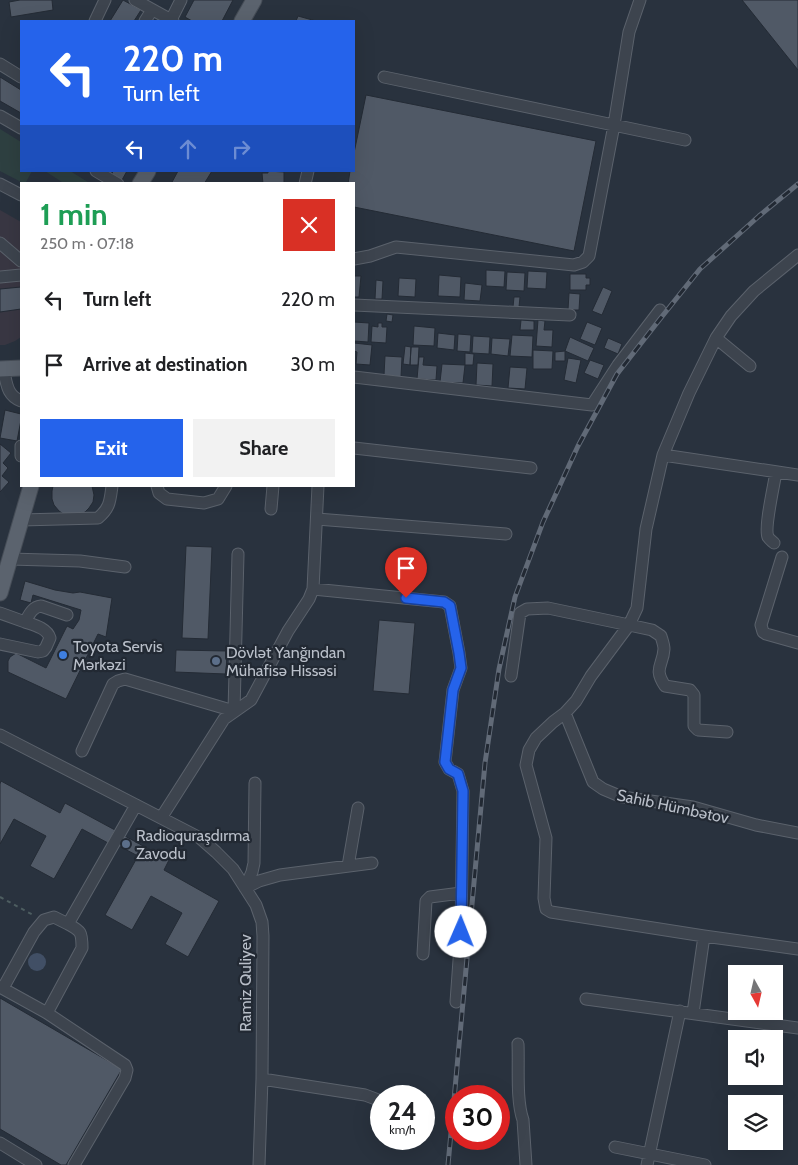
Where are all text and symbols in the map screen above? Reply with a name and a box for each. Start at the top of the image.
text: 220 m [123,37,223,80]
icon: left [40,40,105,105]
text: Turn left [123,80,200,107]
icon: left [121,135,149,163]
icon: ahead [174,135,202,163]
icon: right [227,135,255,163]
text: 1 min [40,196,108,233]
button: close [283,199,335,251]
text: 250 m · 07:18 [40,234,134,253]
icon: left [40,286,68,314]
text: Turn left [83,288,151,311]
text: 220 m [281,288,335,311]
icon: arrive [40,351,68,379]
text: Arrive at destination [83,353,247,376]
text: 30 m [291,353,335,376]
button: Exit [40,419,183,477]
button: Share [193,419,335,477]
pin [385,547,427,598]
icon: arrive [392,554,420,582]
place label: Toyota Servis Mərkəzi [73,637,163,674]
place label: Dövlət Yanğından Mühafisə Hissəsi [226,643,346,680]
marker: Toyota Servis Mərkəzi [57,649,69,661]
marker: Dövlət Yanğından Mühafisə Hissəsi [210,655,222,667]
street label: Sahib Hümbətov [615,785,731,828]
place label: Radioquraşdırma Zavodu [136,826,250,863]
marker: Radioquraşdırma Zavodu [120,838,132,850]
position arrow [434,905,486,957]
street label: Ramiz Quliyev [236,934,255,1032]
north arrow [728,965,782,1020]
map controls [728,965,783,1150]
button: sound [728,1030,783,1085]
speed limit sign: 30 [445,1085,510,1150]
button: layers [728,1095,783,1150]
text: 24 [388,1096,417,1126]
text: km/h [389,1122,416,1137]

